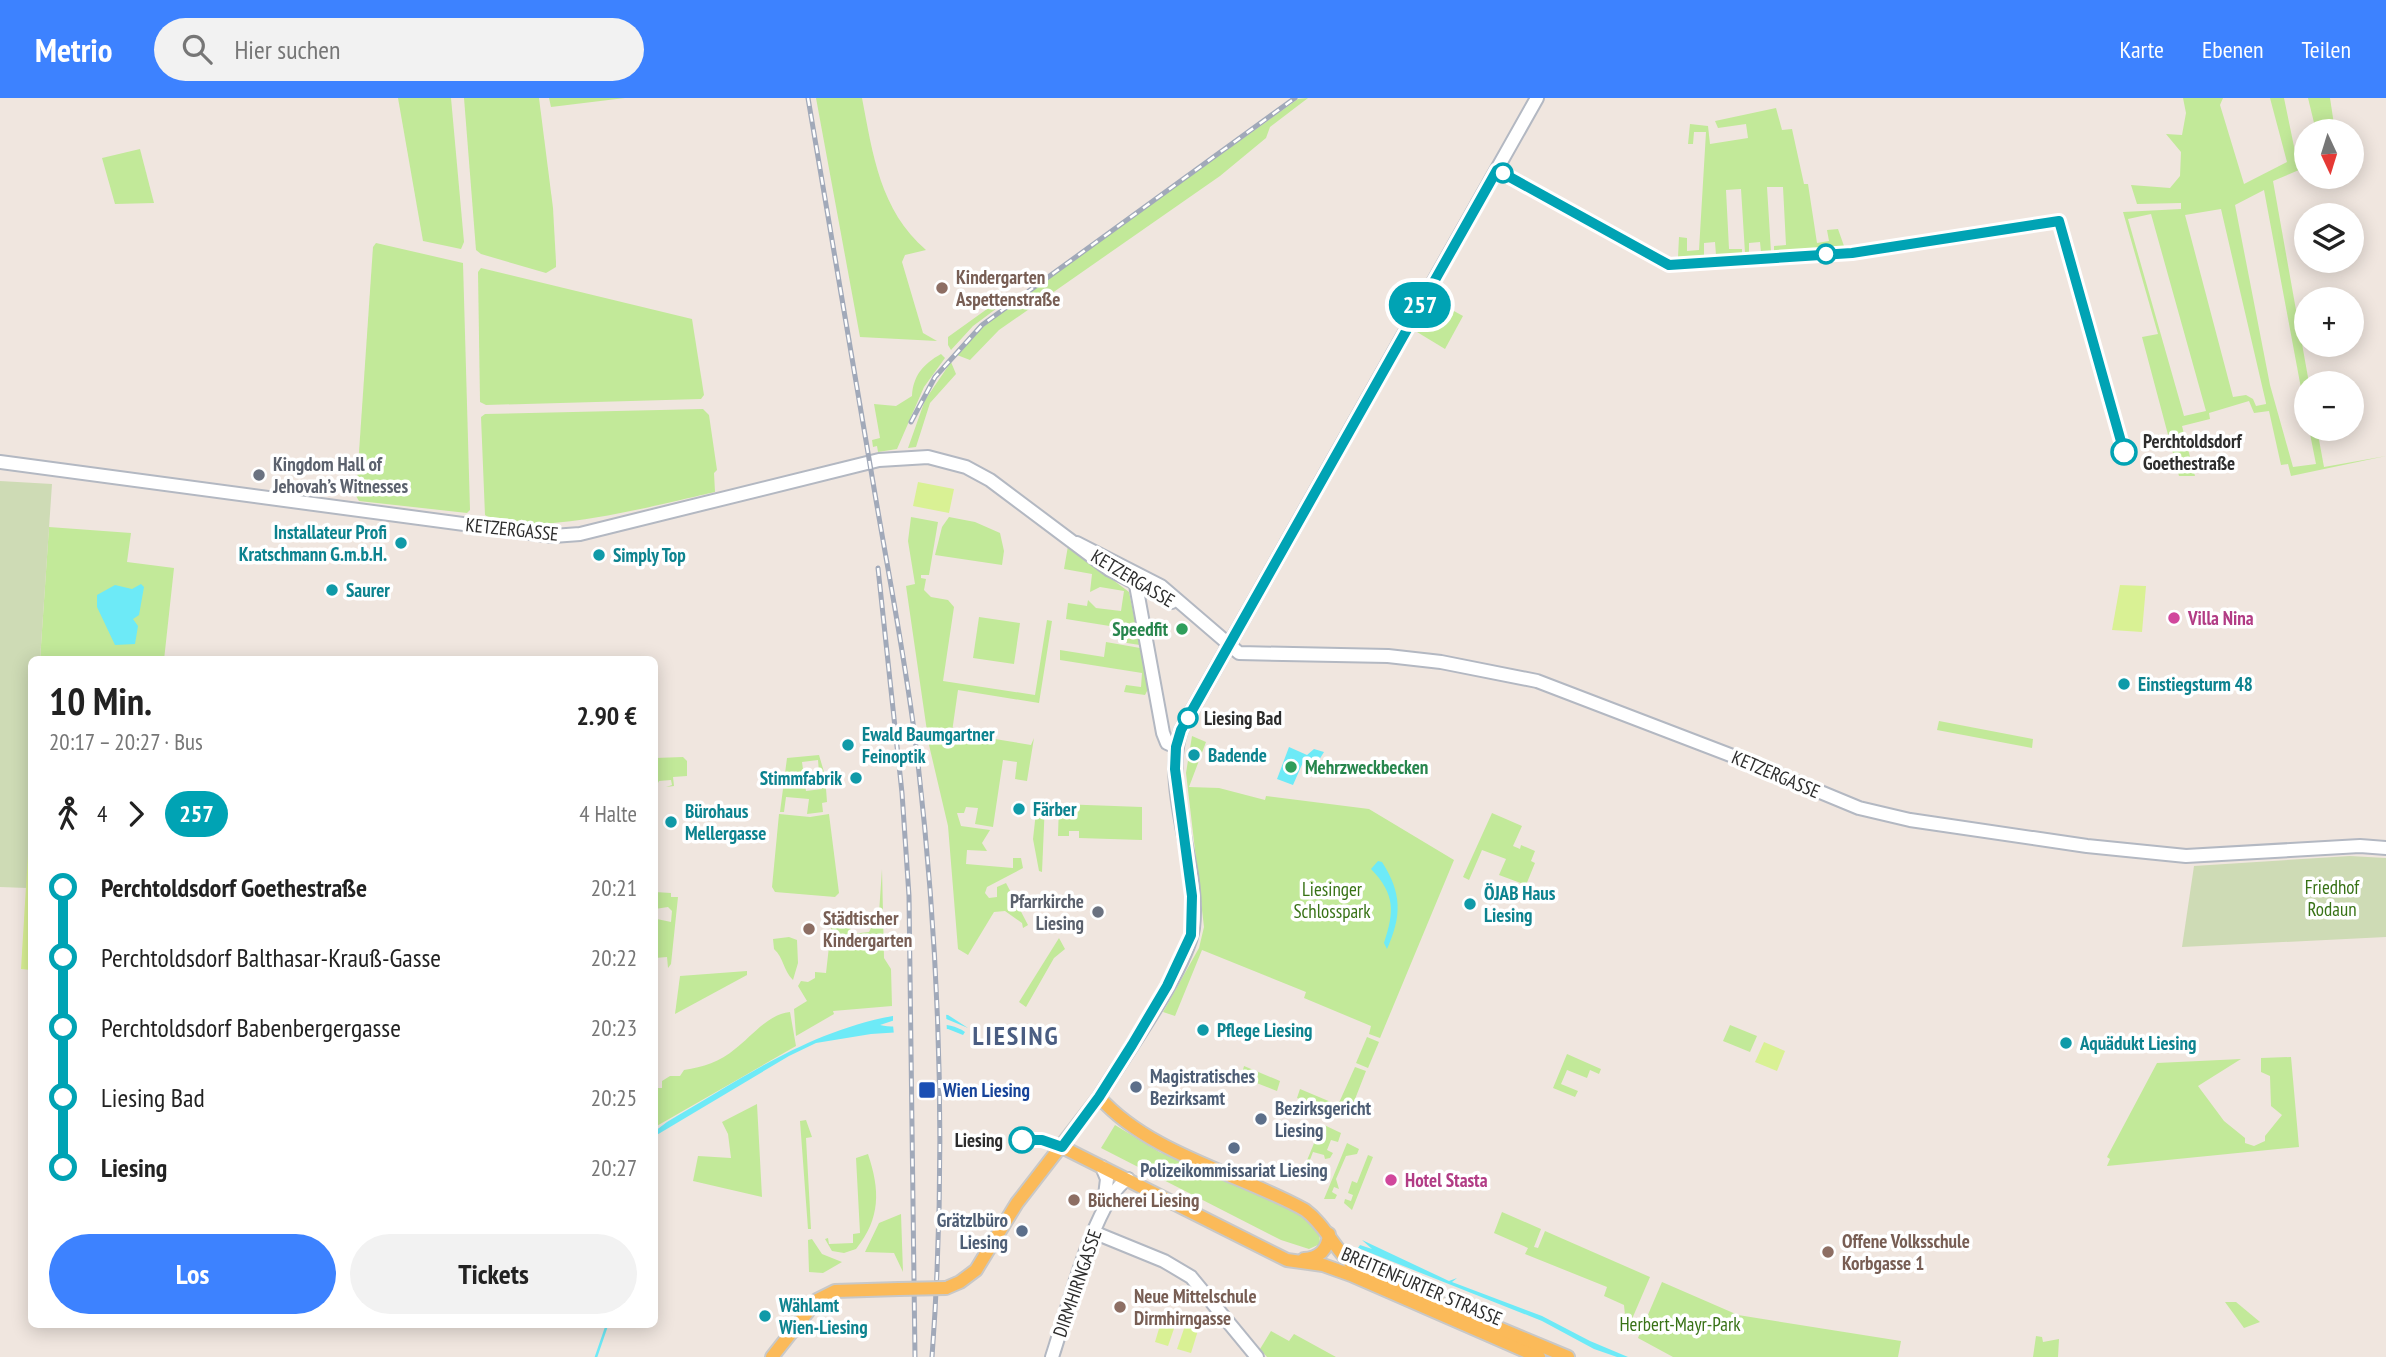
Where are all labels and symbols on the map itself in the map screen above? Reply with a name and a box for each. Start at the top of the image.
north arrow [2294,119,2364,189]
unlabelled marker [1493,163,1513,183]
unlabelled marker [1816,244,1836,264]
place label: Kindergarten Aspettenstraße [955,265,1060,311]
marker: Kindergarten Aspettenstraße [934,280,950,296]
line badge: 257 [1380,282,1460,328]
place label: Perchtoldsdorf Goethestraße [2143,429,2243,475]
marker: Perchtoldsdorf Goethestraße [2111,439,2137,465]
place label: Kingdom Hall of Jehovah’s Witnesses [272,452,408,498]
marker: Kingdom Hall of Jehovah’s Witnesses [251,467,267,483]
street label: KETZERGASSE [464,512,560,546]
place label: Installateur Profi Kratschmann G.m.b.H. [239,520,387,566]
marker: Installateur Profi Kratschmann G.m.b.H. [393,535,409,551]
place label: Simply Top [613,543,686,567]
street label: KETZERGASSE [1087,544,1179,612]
marker: Simply Top [591,547,607,563]
place label: Saurer [346,578,390,602]
marker: Saurer [324,582,340,598]
place label: Villa Nina [2187,606,2254,630]
marker: Villa Nina [2166,610,2182,626]
place label: Speedfit [1112,617,1168,641]
marker: Speedfit [1174,621,1190,637]
place label: Einstiegsturm 48 [2138,672,2253,696]
marker: Einstiegsturm 48 [2116,676,2132,692]
place label: Liesing Bad [1204,706,1282,730]
marker: Liesing Bad [1178,708,1198,728]
place label: Ewald Baumgartner Feinoptik [862,722,995,768]
marker: Ewald Baumgartner Feinoptik [840,737,856,753]
place label: Badende [1208,743,1267,767]
street label: KETZERGASSE [1728,745,1824,803]
marker: Badende [1186,747,1202,763]
place label: Mehrzweckbecken [1305,755,1428,779]
marker: Mehrzweckbecken [1283,759,1299,775]
place label: Stimmfabrik [760,766,842,790]
marker: Stimmfabrik [848,770,864,786]
place label: Färber [1033,797,1077,821]
place label: Bürohaus Mellergasse [685,799,766,845]
marker: Färber [1011,801,1027,817]
marker: Bürohaus Mellergasse [663,814,679,830]
park label: Friedhof Rodaun [2305,875,2360,921]
park label: Liesinger Schlosspark [1293,877,1371,923]
place label: ÖJAB Haus Liesing [1484,881,1556,927]
place label: Pfarrkirche Liesing [1010,889,1084,935]
marker: ÖJAB Haus Liesing [1462,896,1478,912]
marker: Pfarrkirche Liesing [1090,904,1106,920]
place label: Städtischer Kindergarten [823,906,912,952]
marker: Städtischer Kindergarten [801,921,817,937]
place label: Pflege Liesing [1217,1018,1312,1042]
district label: LIESING [972,1019,1060,1052]
marker: Pflege Liesing [1195,1022,1211,1038]
place label: Aquädukt Liesing [2079,1031,2196,1055]
marker: Aquädukt Liesing [2058,1035,2074,1051]
place label: Magistratisches Bezirksamt [1150,1064,1256,1110]
place label: Wien Liesing [942,1078,1030,1102]
marker: Magistratisches Bezirksamt [1128,1079,1144,1095]
marker: Wien Liesing [917,1080,937,1100]
place label: Bezirksgericht Liesing [1275,1096,1372,1142]
marker: Bezirksgericht Liesing [1253,1111,1269,1127]
marker: Liesing [1009,1127,1035,1153]
place label: Liesing [955,1128,1003,1152]
marker: Polizeikommissariat Liesing [1226,1140,1242,1156]
place label: Polizeikommissariat Liesing [1140,1158,1328,1182]
place label: Hotel Stasta [1405,1168,1488,1192]
marker: Hotel Stasta [1383,1172,1399,1188]
place label: Bücherei Liesing [1088,1188,1199,1212]
marker: Bücherei Liesing [1066,1192,1082,1208]
place label: Grätzlbüro Liesing [937,1208,1008,1254]
marker: Grätzlbüro Liesing [1014,1223,1030,1239]
street label: DIRMHIRNGASSE [1047,1226,1107,1340]
place label: Offene Volksschule Korbgasse 1 [1842,1229,1970,1275]
street label: BREITENFURTER STRASSE [1338,1241,1506,1331]
marker: Offene Volksschule Korbgasse 1 [1820,1244,1836,1260]
place label: Neue Mittelschule Dirmhirngasse [1134,1284,1257,1330]
place label: Wählamt Wien-Liesing [778,1293,868,1339]
marker: Neue Mittelschule Dirmhirngasse [1112,1299,1128,1315]
marker: Wählamt Wien-Liesing [757,1308,773,1324]
park label: Herbert-Mayr-Park [1619,1312,1741,1336]

